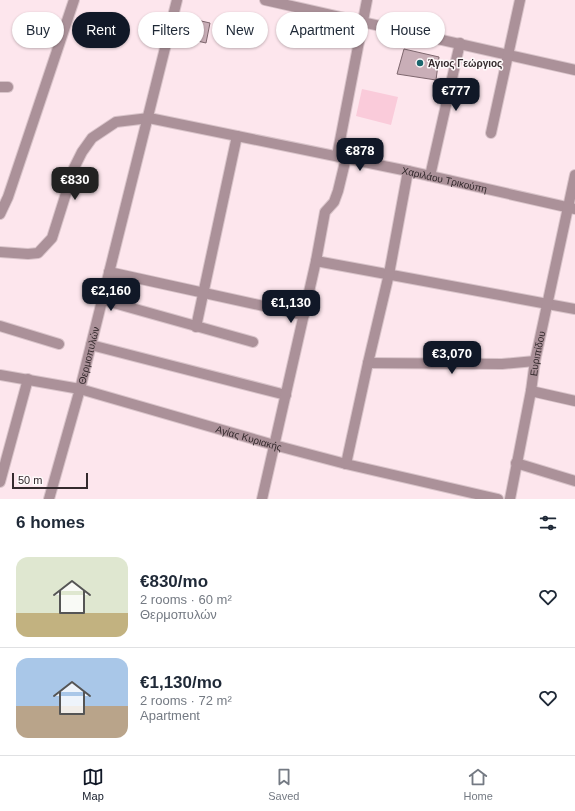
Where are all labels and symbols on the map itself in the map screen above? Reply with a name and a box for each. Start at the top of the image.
marker: Άγιος Γεώργιος [415,58,425,68]
place label: Άγιος Γεώργιος [428,58,502,70]
pin: €777 [432,78,480,112]
pin: €878 [336,138,384,172]
street label: Χαριλάου Τρικούπη [401,164,488,194]
pin: €830 [51,167,99,201]
pin: €2,160 [78,278,144,312]
pin: €1,130 [258,290,324,324]
street label: Θερμοπυλών [76,325,101,385]
street label: Ευριπίδου [528,330,547,377]
pin: €3,070 [419,341,485,375]
street label: Αγίας Κυριακής [215,423,283,452]
scale bar [12,471,88,490]

